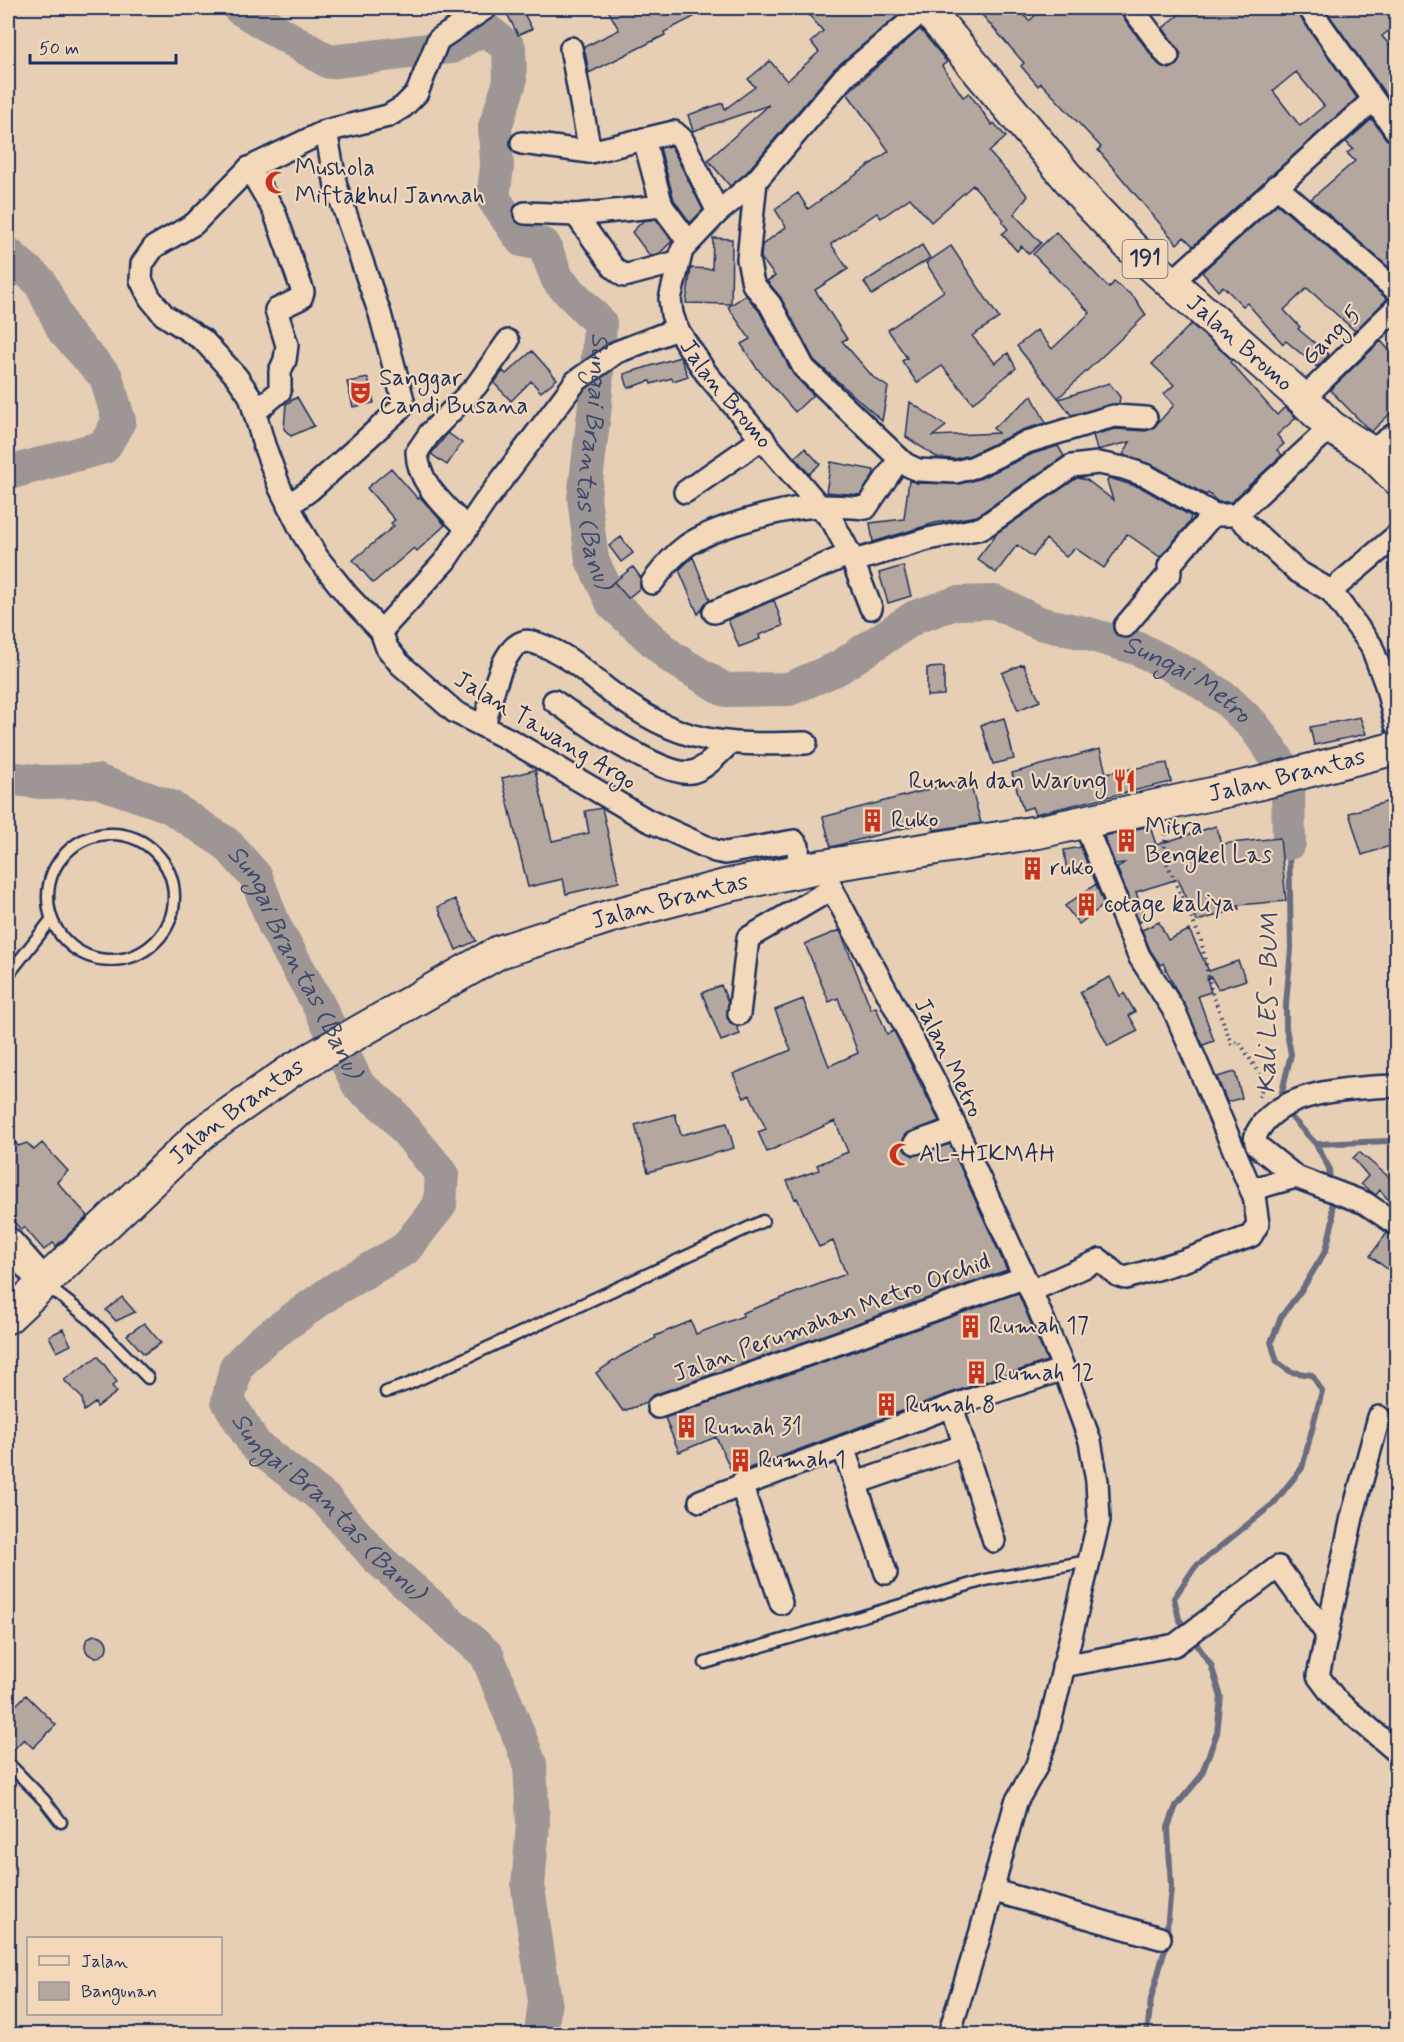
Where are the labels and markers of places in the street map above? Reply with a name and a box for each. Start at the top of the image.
place label: Mushola Miftakhul Jannah [295,153,485,212]
mosque icon: Mushola Miftakhul Jannah [264,169,290,195]
place label: Sanggar Candi Busana [379,363,528,422]
theatre icon: Sanggar Candi Busana [348,379,374,405]
place label: Rumah dan Warung [908,766,1107,799]
restaurant icon: Rumah dan Warung [1112,768,1138,794]
place label: Ruko [891,805,939,836]
building icon: Ruko [860,807,886,833]
place label: Mitra Bengkel Las [1145,812,1272,873]
building icon: Mitra Bengkel Las [1114,828,1140,854]
place label: ruko [1050,853,1094,884]
building icon: ruko [1019,855,1045,881]
place label: cotage kaliya [1104,889,1235,922]
building icon: cotage kaliya [1073,891,1099,917]
place label: AL-HIKMAH [919,1139,1055,1170]
mosque icon: AL-HIKMAH [888,1141,914,1167]
place label: Rumah 17 [989,1311,1089,1342]
building icon: Rumah 17 [958,1313,984,1339]
place label: Rumah 12 [994,1358,1094,1389]
building icon: Rumah 12 [963,1360,989,1386]
place label: Rumah 8 [905,1390,996,1421]
building icon: Rumah 8 [874,1392,900,1418]
place label: Rumah 31 [704,1412,802,1443]
building icon: Rumah 31 [673,1414,699,1440]
place label: Rumah 1 [758,1445,846,1476]
building icon: Rumah 1 [727,1447,753,1473]

